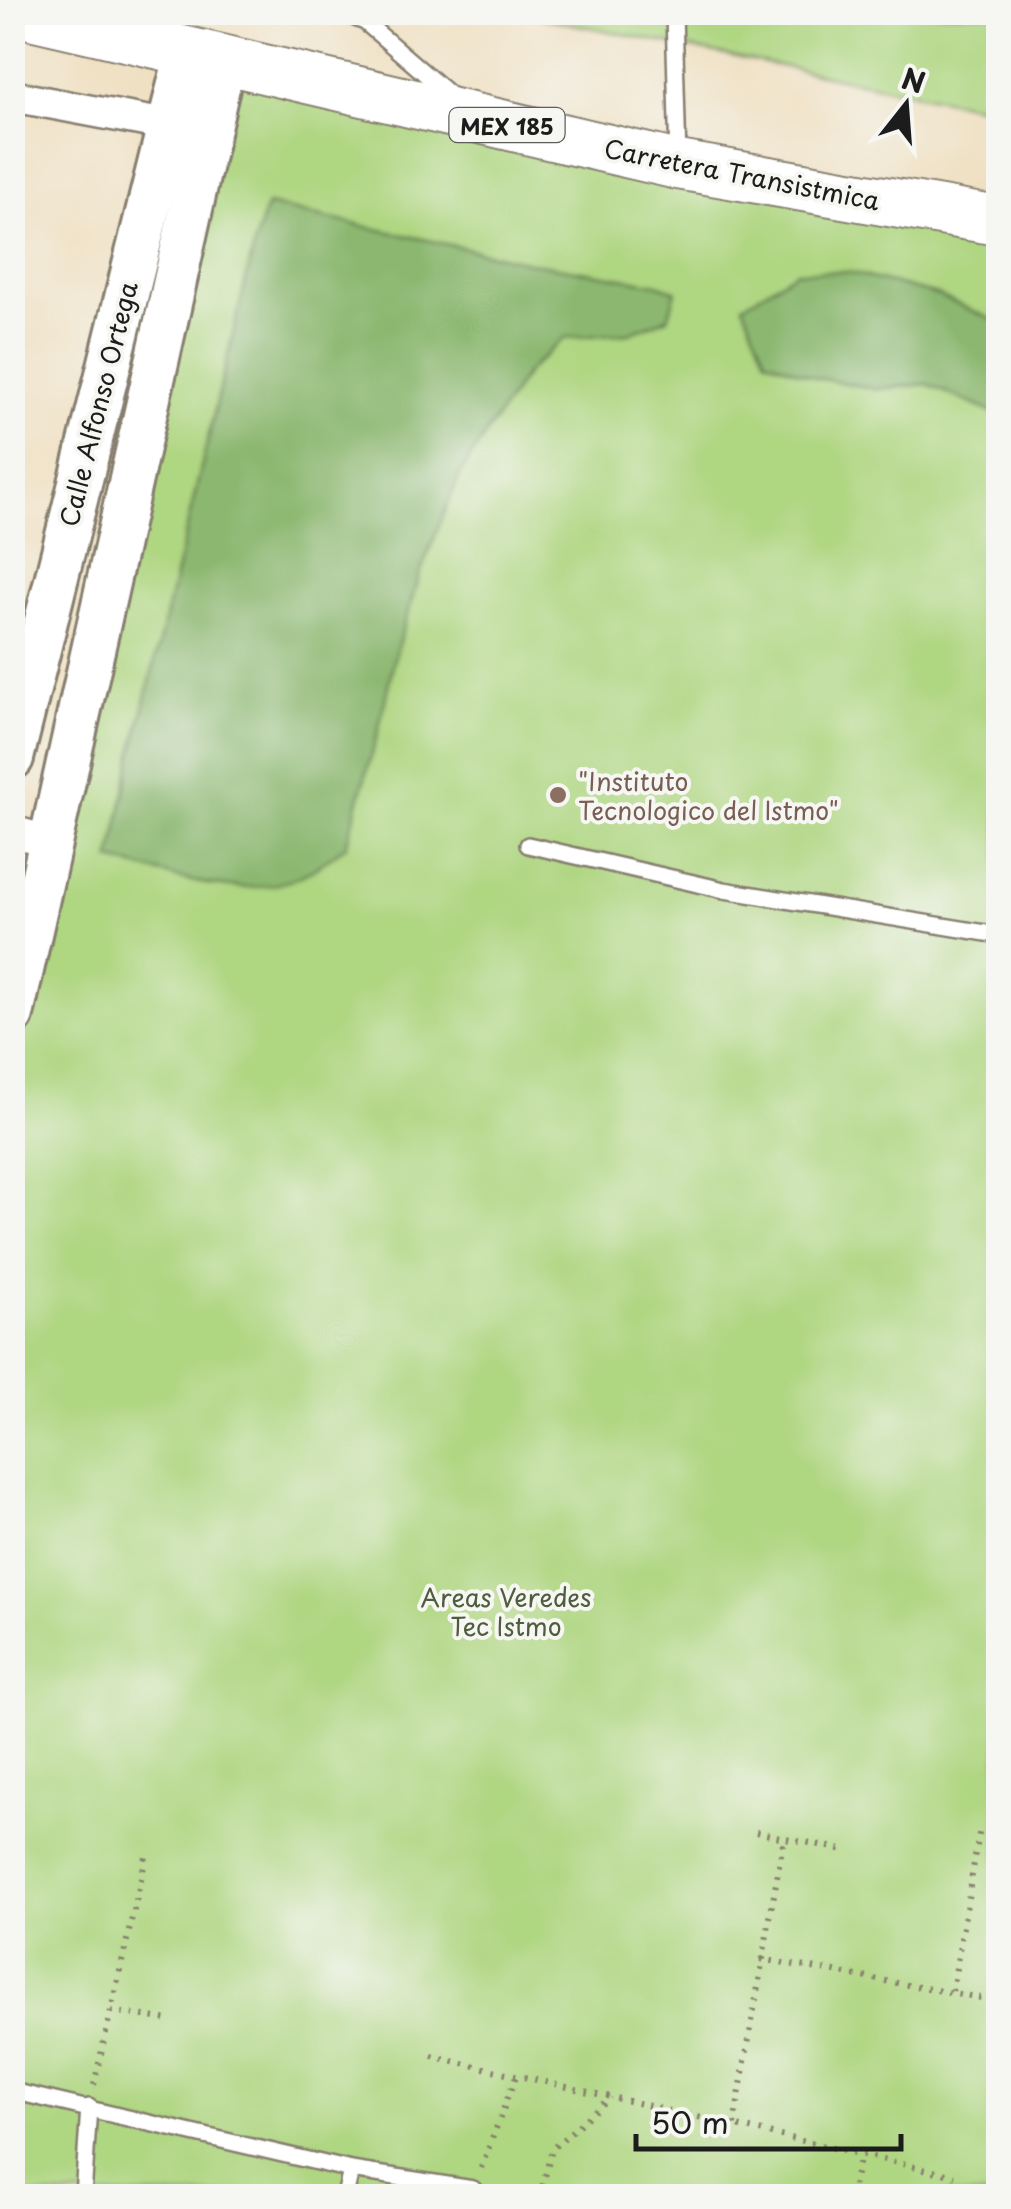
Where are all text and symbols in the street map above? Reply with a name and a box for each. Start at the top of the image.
north arrow [856,55,956,155]
text: N [897,56,931,103]
road number: MEX 185 [450,108,564,142]
street label: Carretera Transistmica [601,129,883,219]
street label: Calle Alfonso Ortega [49,277,147,531]
place label: "Instituto Tecnologico del Istmo" [578,762,839,829]
marker: "Instituto Tecnologico del Istmo" [547,784,569,806]
park label: Areas Veredes Tec Istmo [421,1578,591,1645]
scale bar [636,2089,901,2151]
text: 50 m [651,2099,729,2144]

